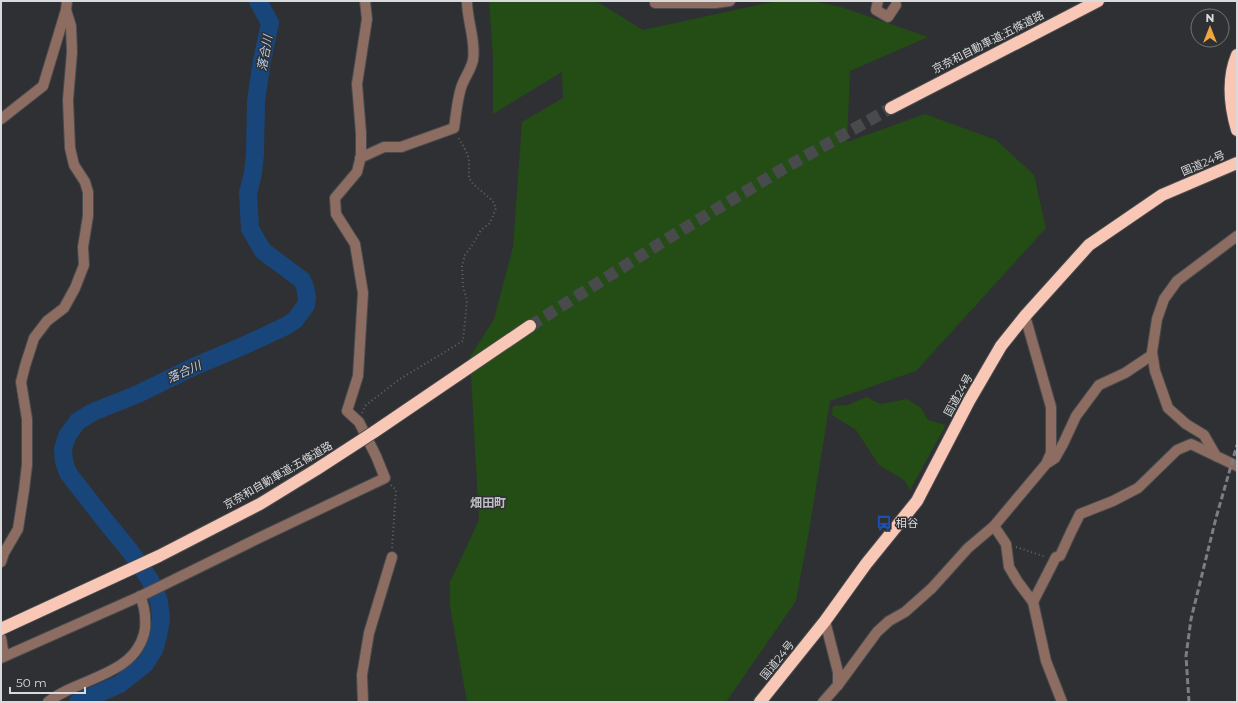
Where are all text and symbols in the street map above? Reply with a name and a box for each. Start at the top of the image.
street label: 京奈和自動車道;五條道路 [930,8,1046,76]
north arrow [1190,8,1230,48]
text: N [1206,11,1214,25]
water label: 落合川 [254,32,275,72]
street label: 国道24号 [1179,148,1227,178]
water label: 落合川 [164,357,205,386]
street label: 国道24号 [941,371,975,419]
street label: 京奈和自動車道;五條道路 [221,438,335,512]
district label: 畑田町 [470,495,506,510]
bus stop icon: 相谷 [875,514,893,532]
place label: 相谷 [896,516,918,530]
street label: 国道24号 [757,638,797,682]
scale bar [10,669,85,695]
text: 50 m [16,675,47,690]

